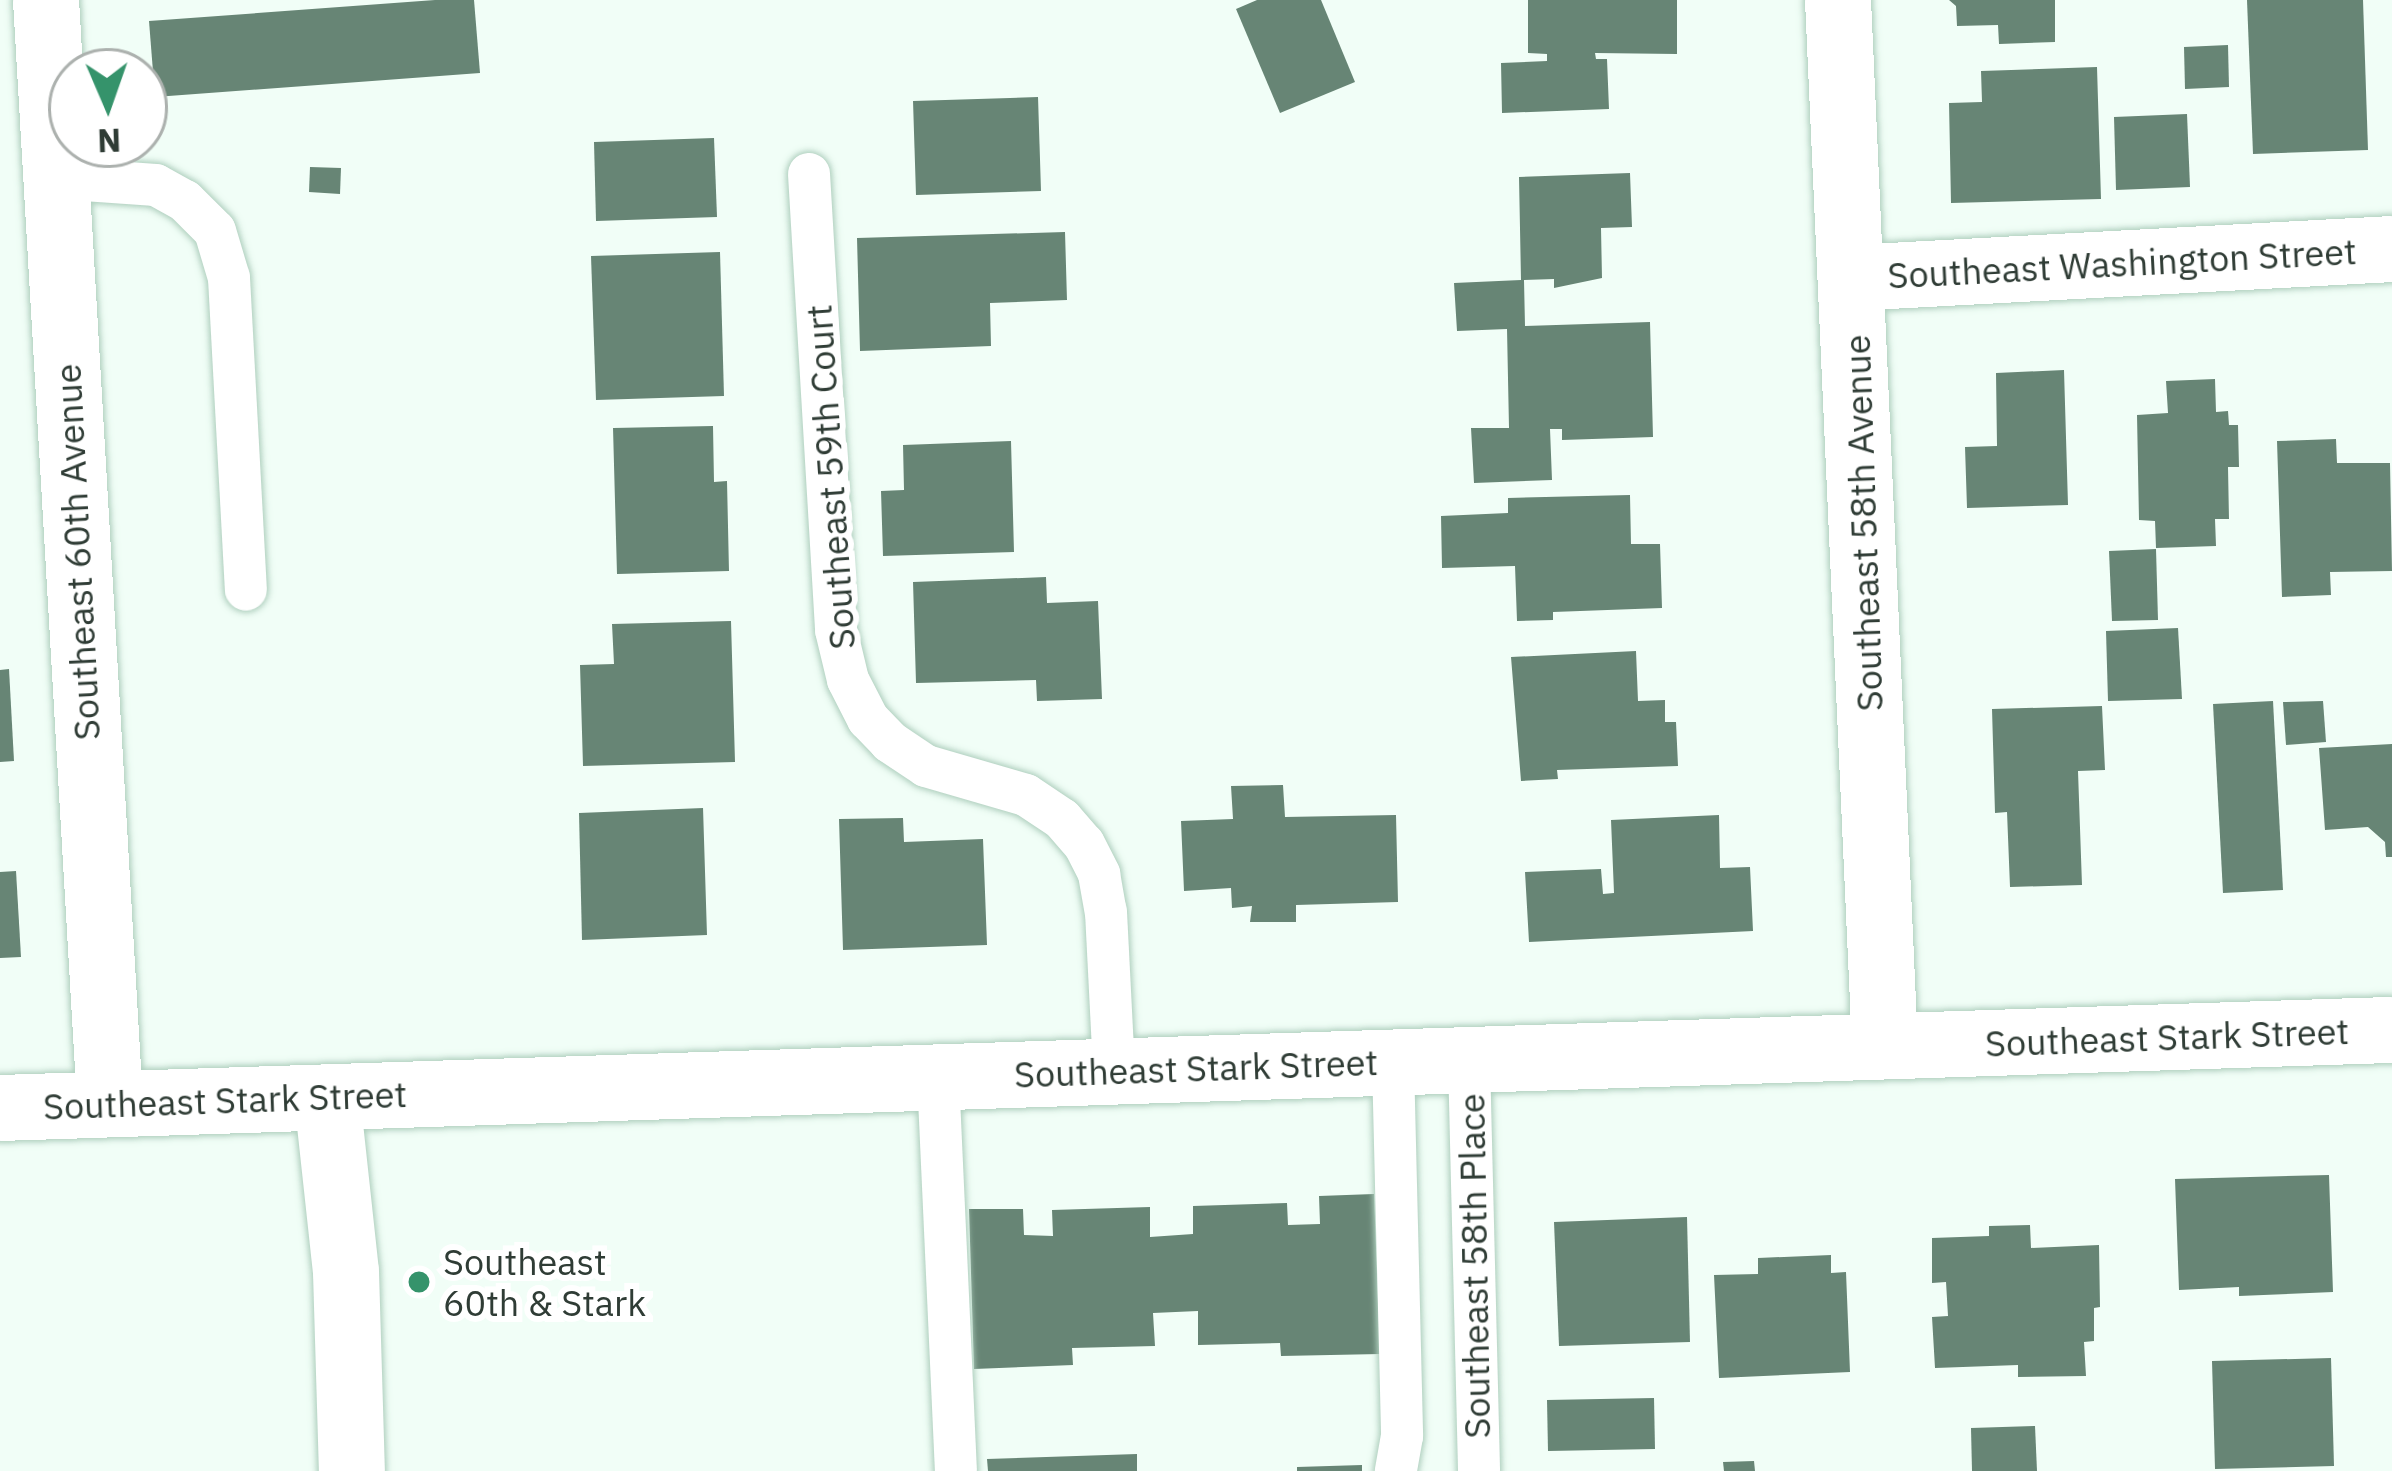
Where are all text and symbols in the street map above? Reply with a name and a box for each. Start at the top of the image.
north arrow [48,48,168,168]
text: N [96,120,122,163]
street label: Southeast Washington Street [1886,229,2358,297]
street label: Southeast 59th Court [796,303,864,651]
street label: Southeast 58th Avenue [1835,334,1891,712]
street label: Southeast 60th Avenue [46,363,108,741]
street label: Southeast Stark Street [1984,1009,2350,1065]
street label: Southeast Stark Street [1013,1040,1379,1096]
street label: Southeast Stark Street [42,1072,408,1128]
street label: Southeast 58th Place [1449,1093,1499,1439]
place label: Southeast 60th & Stark [443,1239,646,1324]
marker: Southeast 60th & Stark [406,1269,432,1295]

